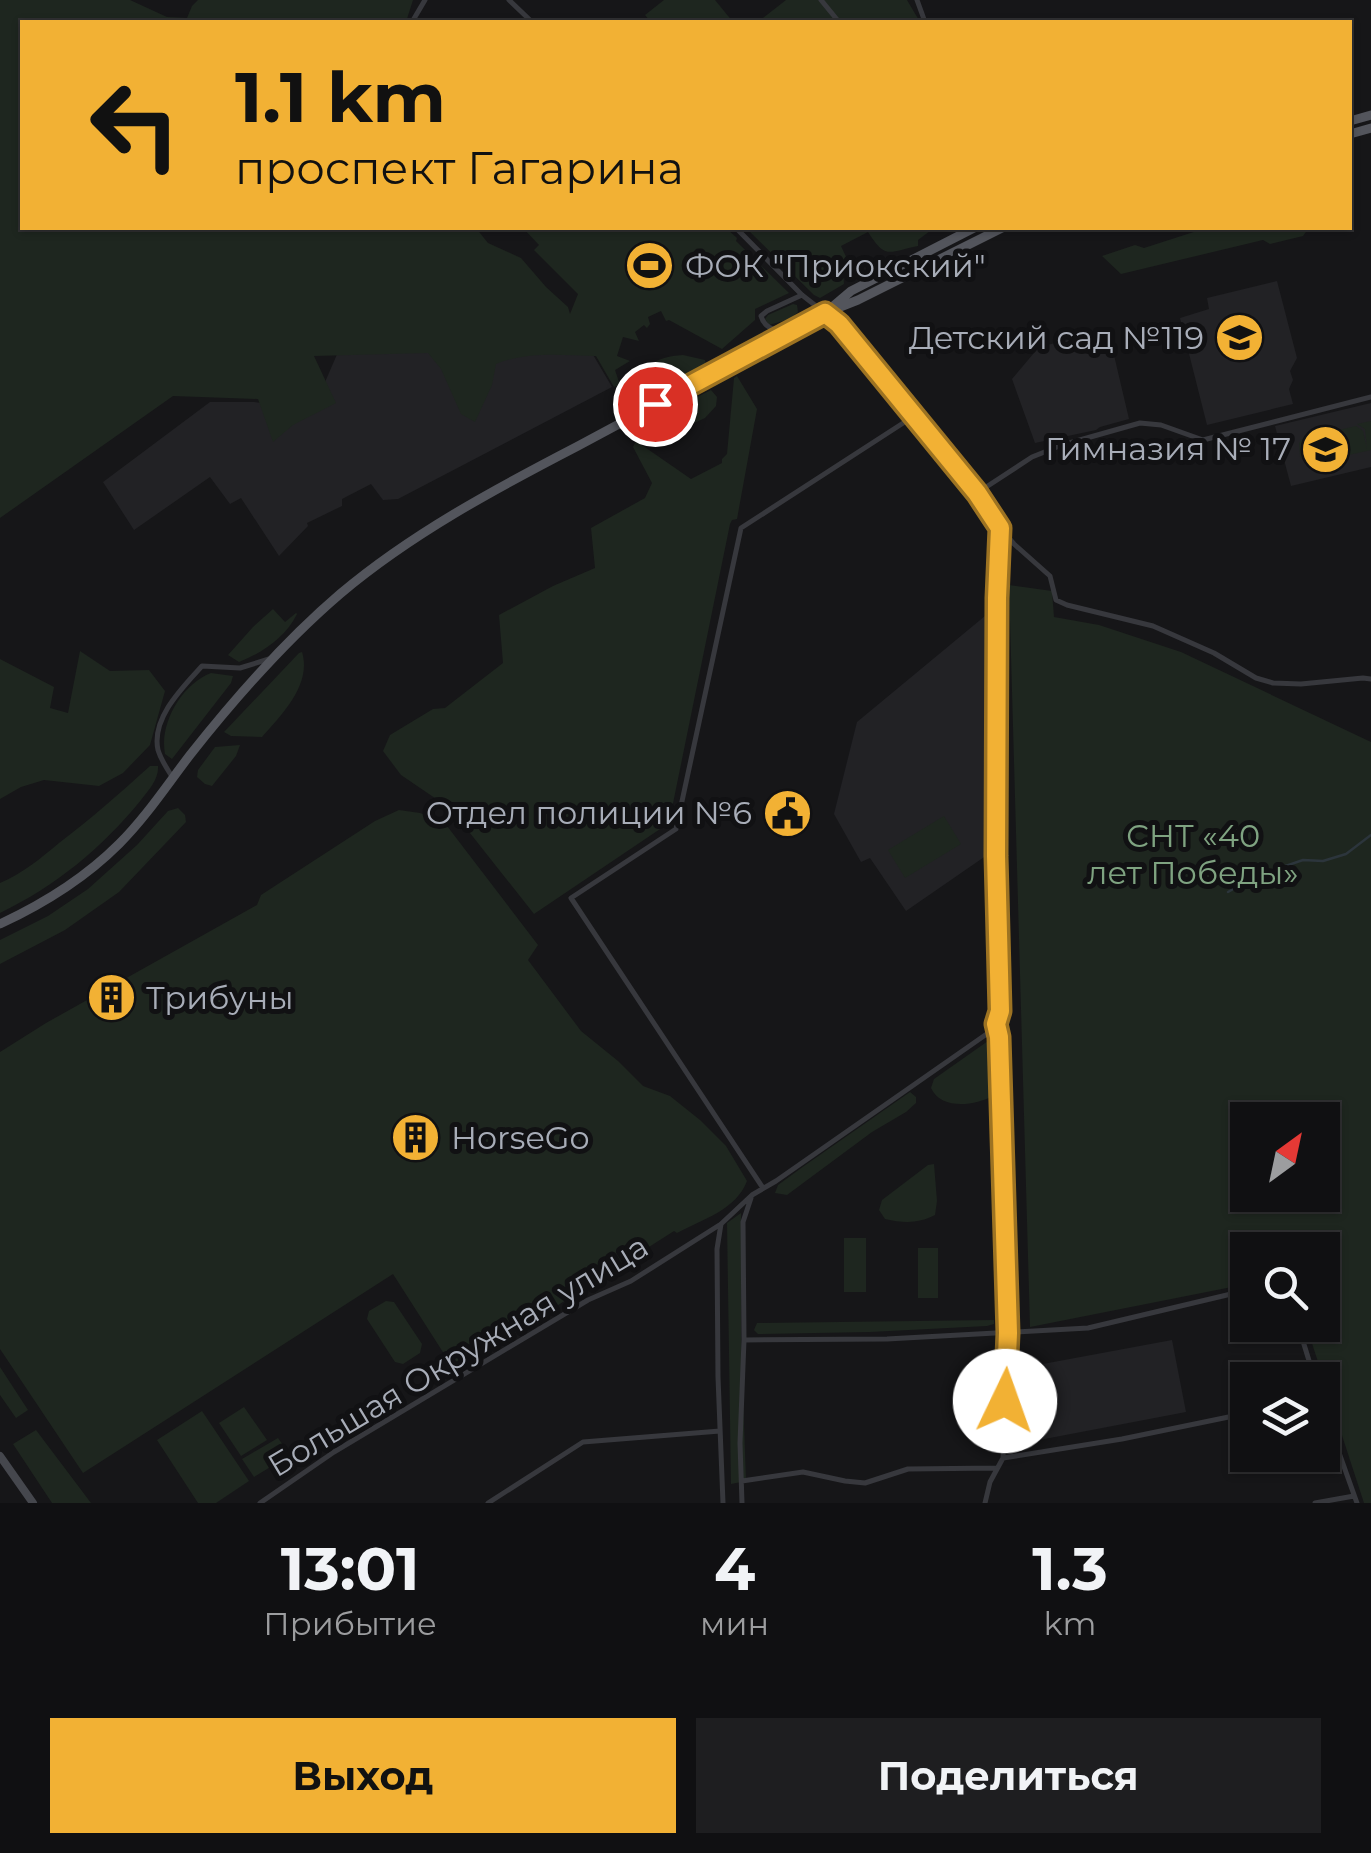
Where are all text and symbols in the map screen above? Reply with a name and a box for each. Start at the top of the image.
text: 1.1 km [235,54,446,140]
icon: left [70,60,200,190]
text: проспект Гагарина [235,140,684,195]
sports icon: ФОК "Приокский" [624,240,676,292]
place label: ФОК "Приокский" [685,246,986,285]
school or university icon: Детский сад №119 [1213,312,1265,364]
place label: Детский сад №119 [909,318,1204,357]
pin [613,362,698,447]
icon: arrive [628,377,683,432]
school or university icon: Гимназия № 17 [1300,423,1352,475]
place label: Гимназия № 17 [1045,429,1291,468]
public building icon: Отдел полиции №6 [761,787,813,839]
place label: Отдел полиции №6 [426,793,752,832]
park label: СНТ «40 лет Победы» [1087,816,1299,892]
building icon: Трибуны [85,972,137,1024]
place label: Трибуны [146,978,294,1017]
north arrow [1230,1102,1340,1212]
map controls [1230,1102,1340,1472]
building icon: HorseGo [390,1112,442,1164]
place label: HorseGo [451,1118,590,1157]
street label: Большая Окружная улица [261,1226,655,1485]
button: search [1230,1232,1340,1342]
position arrow [953,1349,1057,1453]
button: layers [1230,1362,1340,1472]
text: 13:01 [281,1532,419,1605]
text: 4 [714,1532,755,1605]
text: 1.3 [1032,1532,1108,1605]
text: Прибытие [263,1604,437,1643]
text: мин [700,1604,769,1643]
text: km [1044,1604,1096,1643]
button: Выход [50,1718,676,1833]
button: Поделиться [696,1718,1321,1833]

